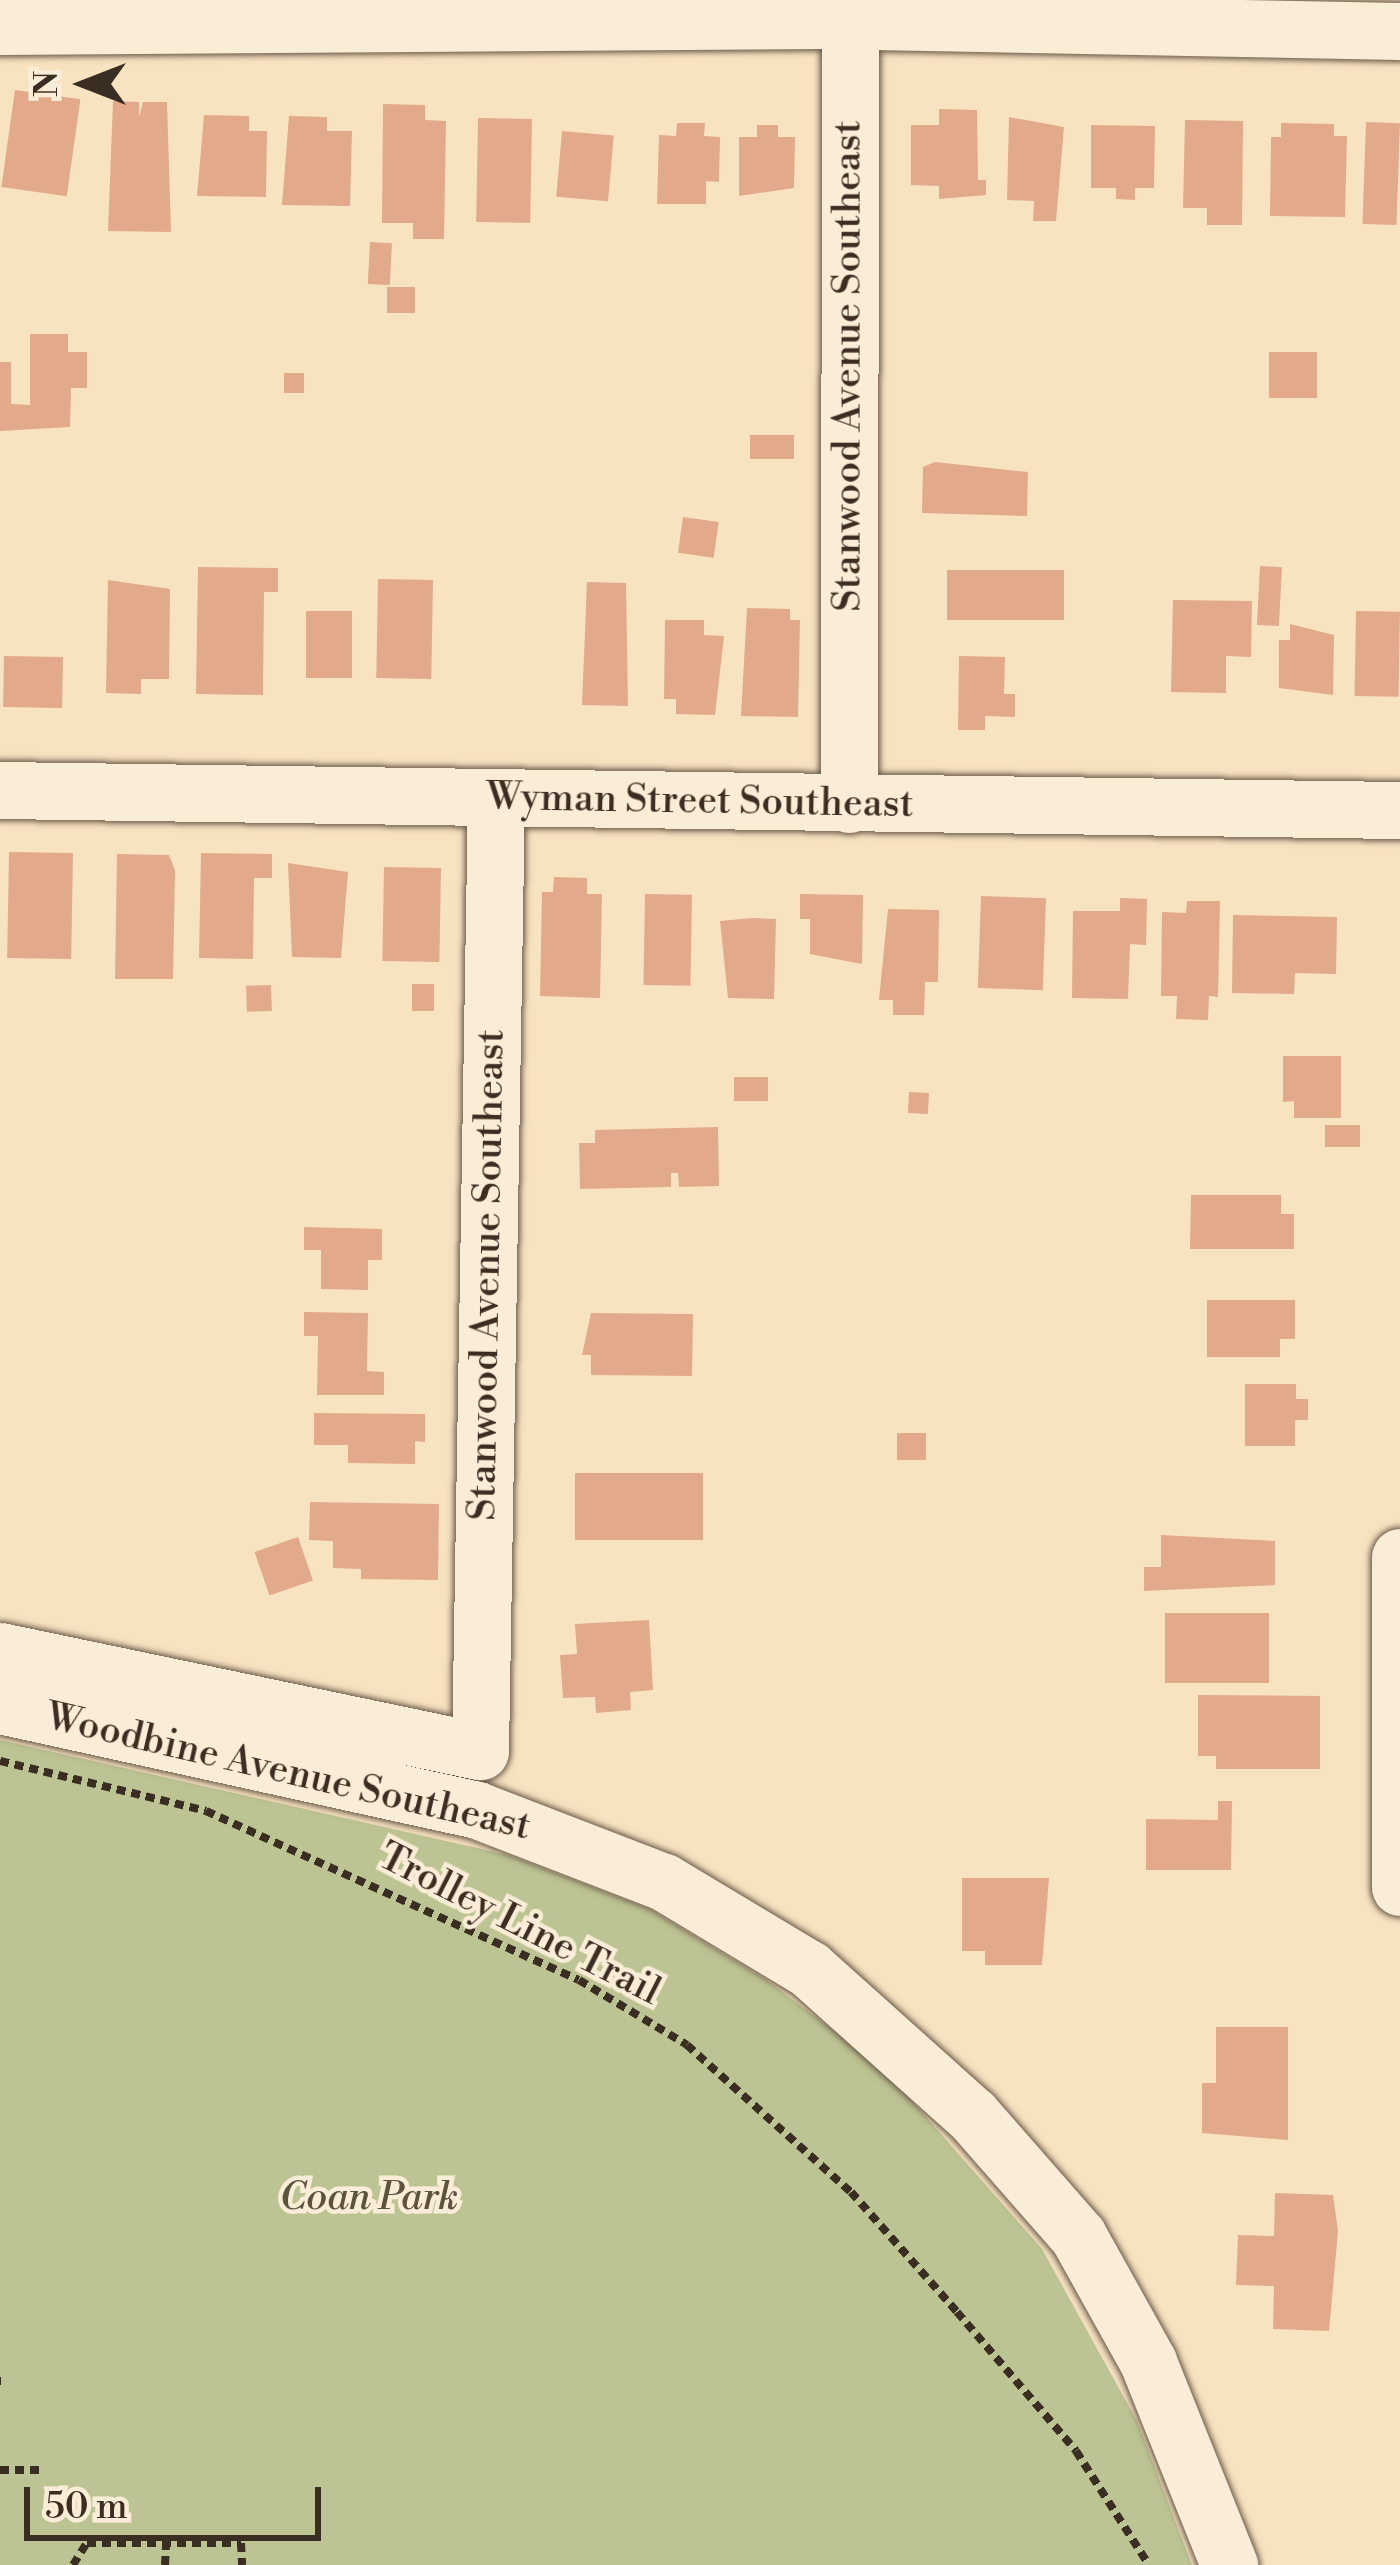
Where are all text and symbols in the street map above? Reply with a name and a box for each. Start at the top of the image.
north arrow [24,24,144,144]
text: N [27,71,68,97]
street label: Stanwood Avenue Southeast [826,120,872,612]
street label: Wyman Street Southeast [486,775,914,829]
street label: Stanwood Avenue Southeast [460,1029,516,1521]
street label: Woodbine Avenue Southeast [41,1694,535,1852]
street label: Trolley Line Trail [370,1834,668,2016]
park label: Coan Park [280,2175,458,2221]
scale bar [30,2463,327,2537]
text: 50 m [45,2485,128,2530]

